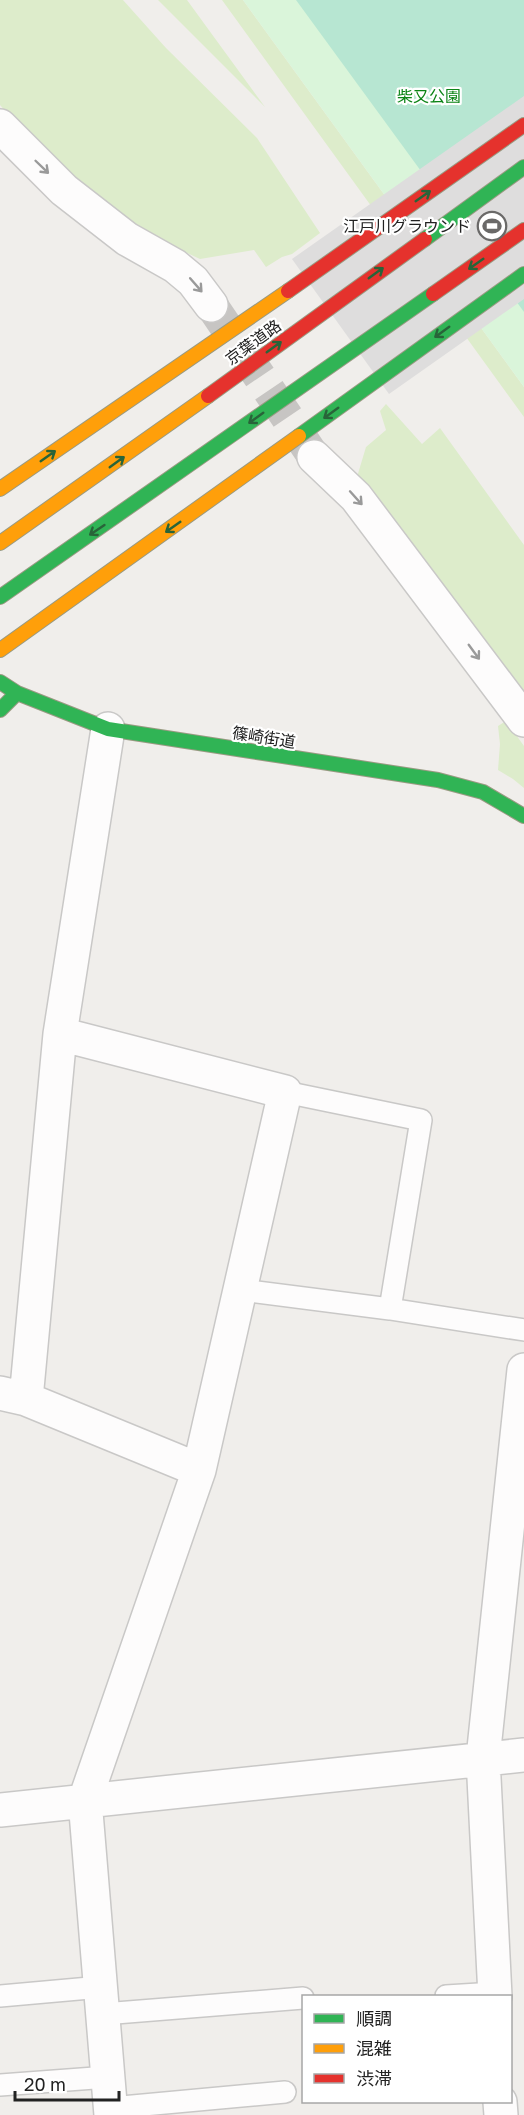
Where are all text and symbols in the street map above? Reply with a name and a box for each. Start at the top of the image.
park label: 柴又公園 [397,86,461,106]
one-way arrow [34,160,49,175]
one-way arrow [415,190,431,202]
sports icon: 江戸川グラウンド [476,210,508,242]
place label: 江戸川グラウンド [343,216,471,236]
one-way arrow [468,258,485,270]
one-way arrow [368,267,384,279]
one-way arrow [188,277,202,293]
street label: 京葉道路 [221,315,285,369]
one-way arrow [435,326,451,338]
one-way arrow [266,341,282,353]
one-way arrow [324,407,340,419]
one-way arrow [249,412,265,424]
one-way arrow [39,450,56,462]
one-way arrow [109,456,125,468]
one-way arrow [349,490,363,505]
one-way arrow [166,521,182,533]
one-way arrow [90,524,106,536]
one-way arrow [468,644,480,660]
street label: 篠崎街道 [231,722,297,752]
legend [302,1995,512,2103]
text: 順調 [356,2007,392,2029]
text: 混雑 [356,2037,392,2059]
scale bar [15,2064,118,2102]
text: 渋滞 [356,2067,392,2089]
text: 20 m [24,2073,66,2095]

